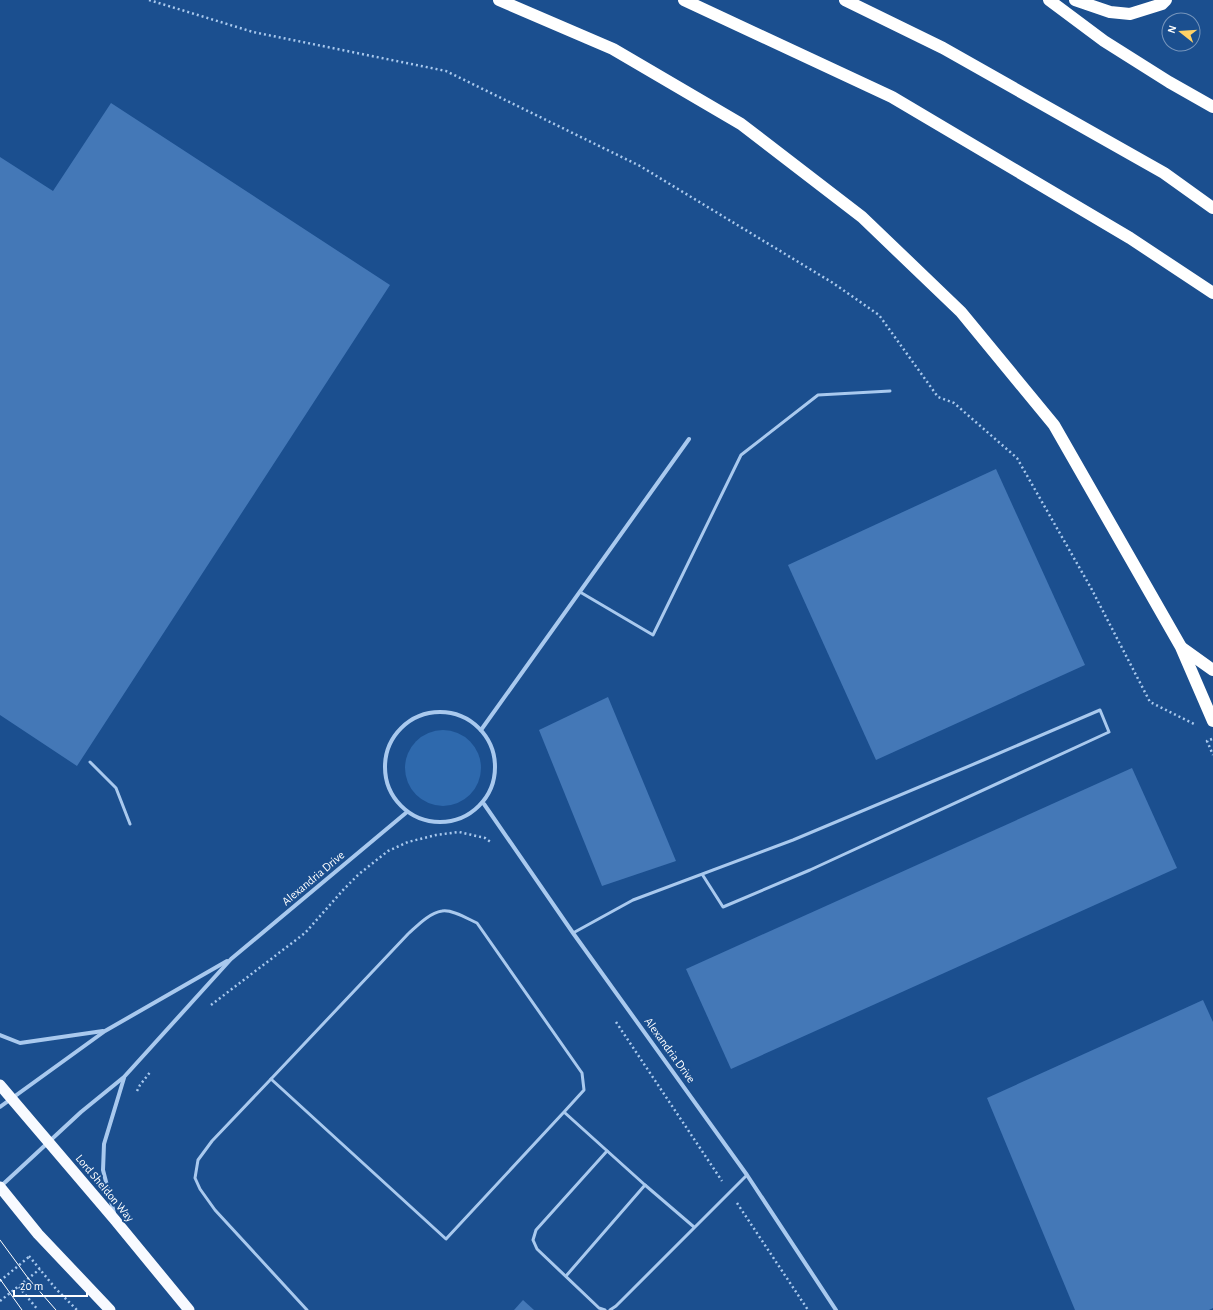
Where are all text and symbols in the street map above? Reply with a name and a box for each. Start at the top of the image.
north arrow [1161,12,1201,52]
text: N [1166,24,1178,34]
street label: Alexandria Drive [279,848,347,908]
street label: Alexandria Drive [642,1015,698,1085]
street label: Lord Sheldon Way [73,1152,136,1225]
scale bar [14,1272,87,1298]
text: 20 m [20,1280,43,1292]

